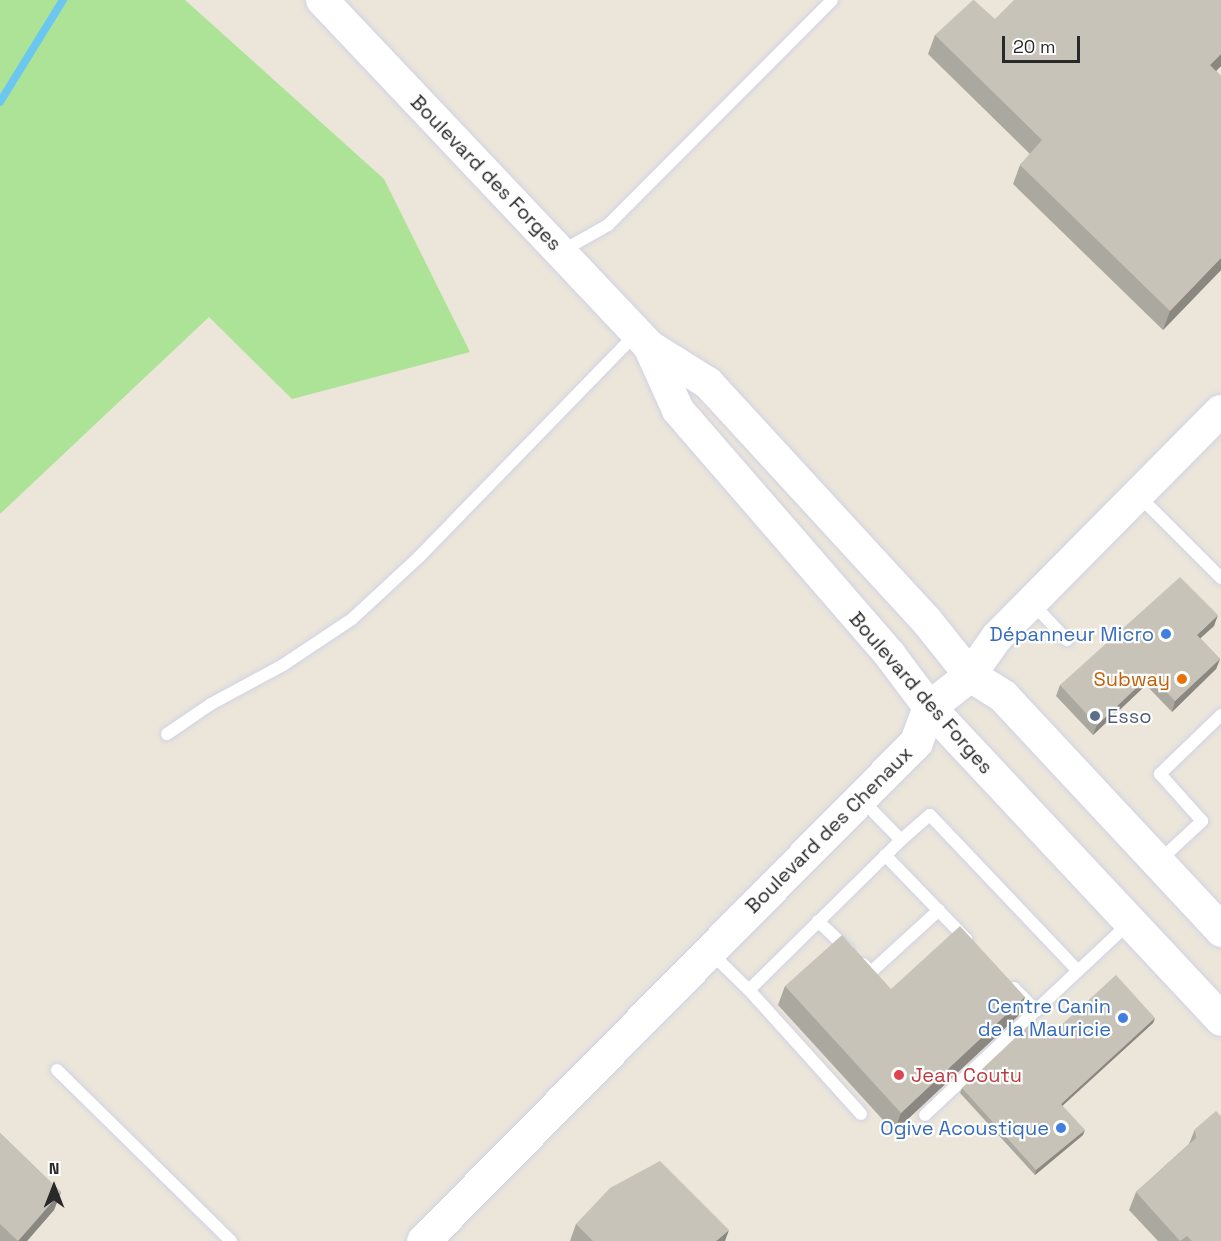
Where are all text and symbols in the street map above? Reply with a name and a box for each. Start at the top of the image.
scale bar [1005,24,1083,62]
text: 20 m [1013,35,1056,58]
street label: Boulevard des Forges [405,90,567,256]
street label: Boulevard des Forges [844,607,998,779]
place label: Dépanneur Micro [990,622,1154,646]
marker: Dépanneur Micro [1159,627,1173,641]
place label: Subway [1093,667,1170,691]
marker: Subway [1175,672,1189,686]
place label: Esso [1107,704,1152,728]
marker: Esso [1088,709,1102,723]
street label: Boulevard des Chenaux [741,742,917,918]
place label: Centre Canin de la Mauricie [978,994,1111,1041]
marker: Centre Canin de la Mauricie [1116,1011,1130,1025]
place label: Jean Coutu [911,1063,1022,1087]
marker: Jean Coutu [892,1068,906,1082]
place label: Ogive Acoustique [880,1116,1049,1140]
marker: Ogive Acoustique [1054,1121,1068,1135]
north arrow [24,1157,84,1217]
text: N [49,1158,59,1179]

